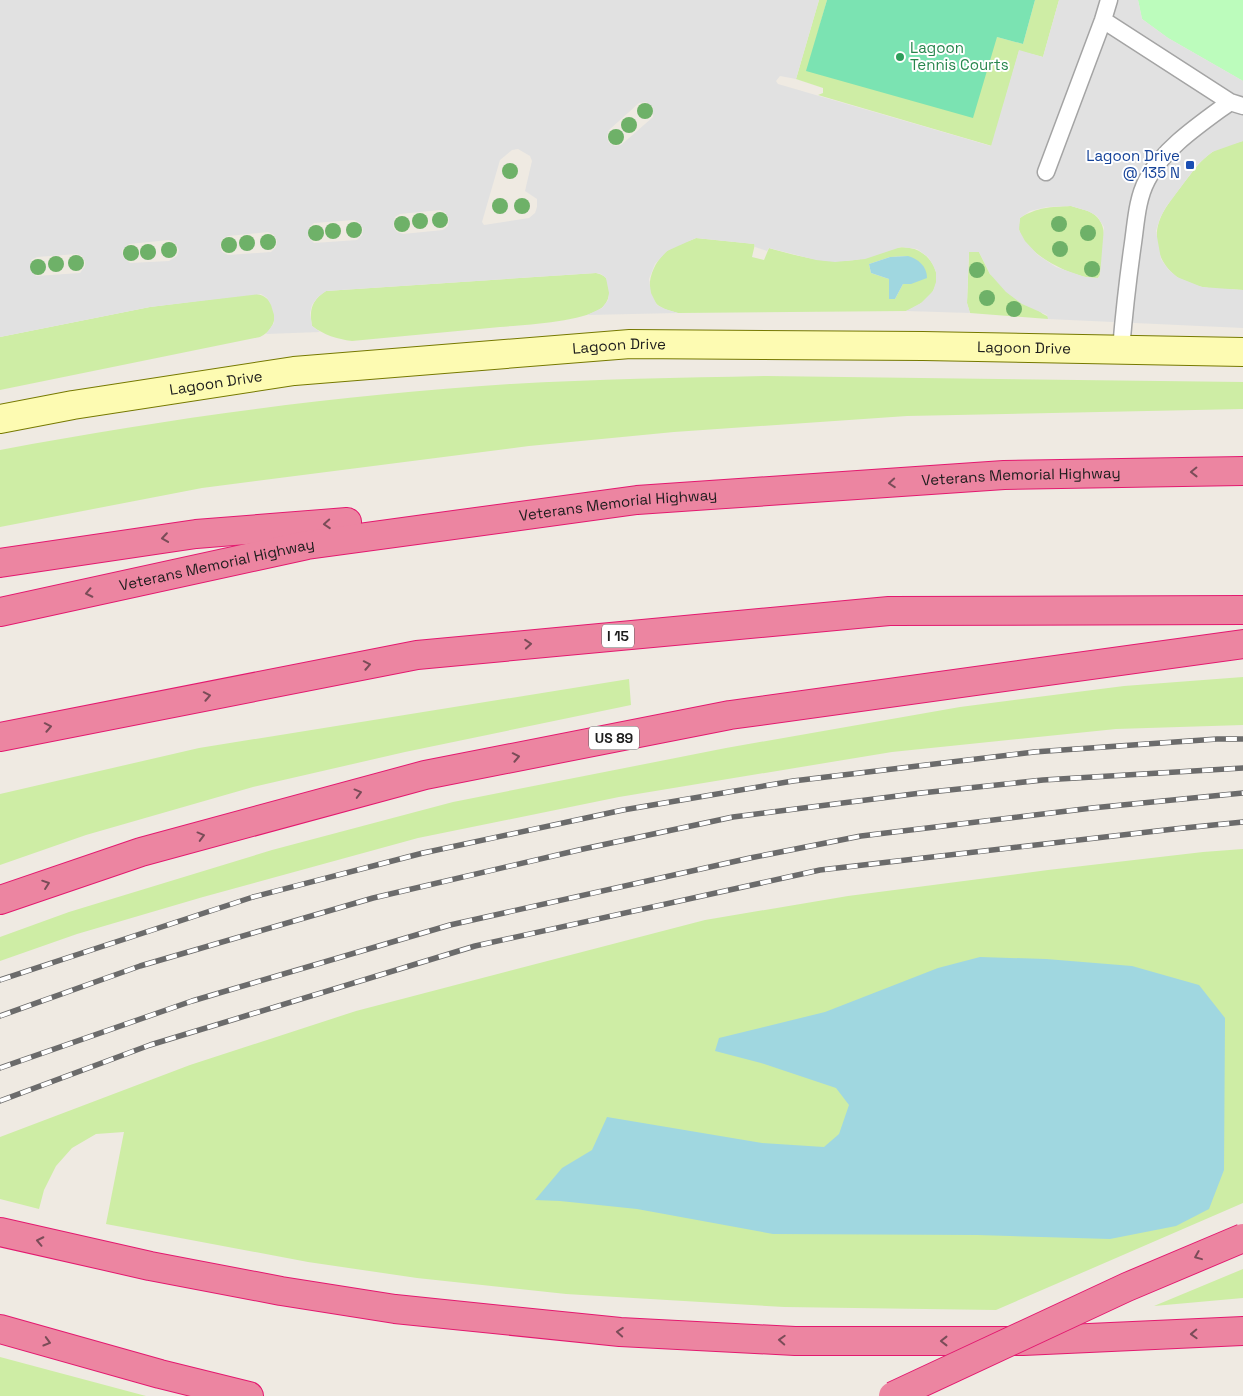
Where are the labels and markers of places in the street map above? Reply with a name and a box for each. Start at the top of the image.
place label: Lagoon Tennis Courts [910,38,1009,74]
marker: Lagoon Tennis Courts [894,51,906,63]
place label: Lagoon Drive @ 135 N [1086,146,1180,182]
marker: Lagoon Drive @ 135 N [1184,159,1196,171]

